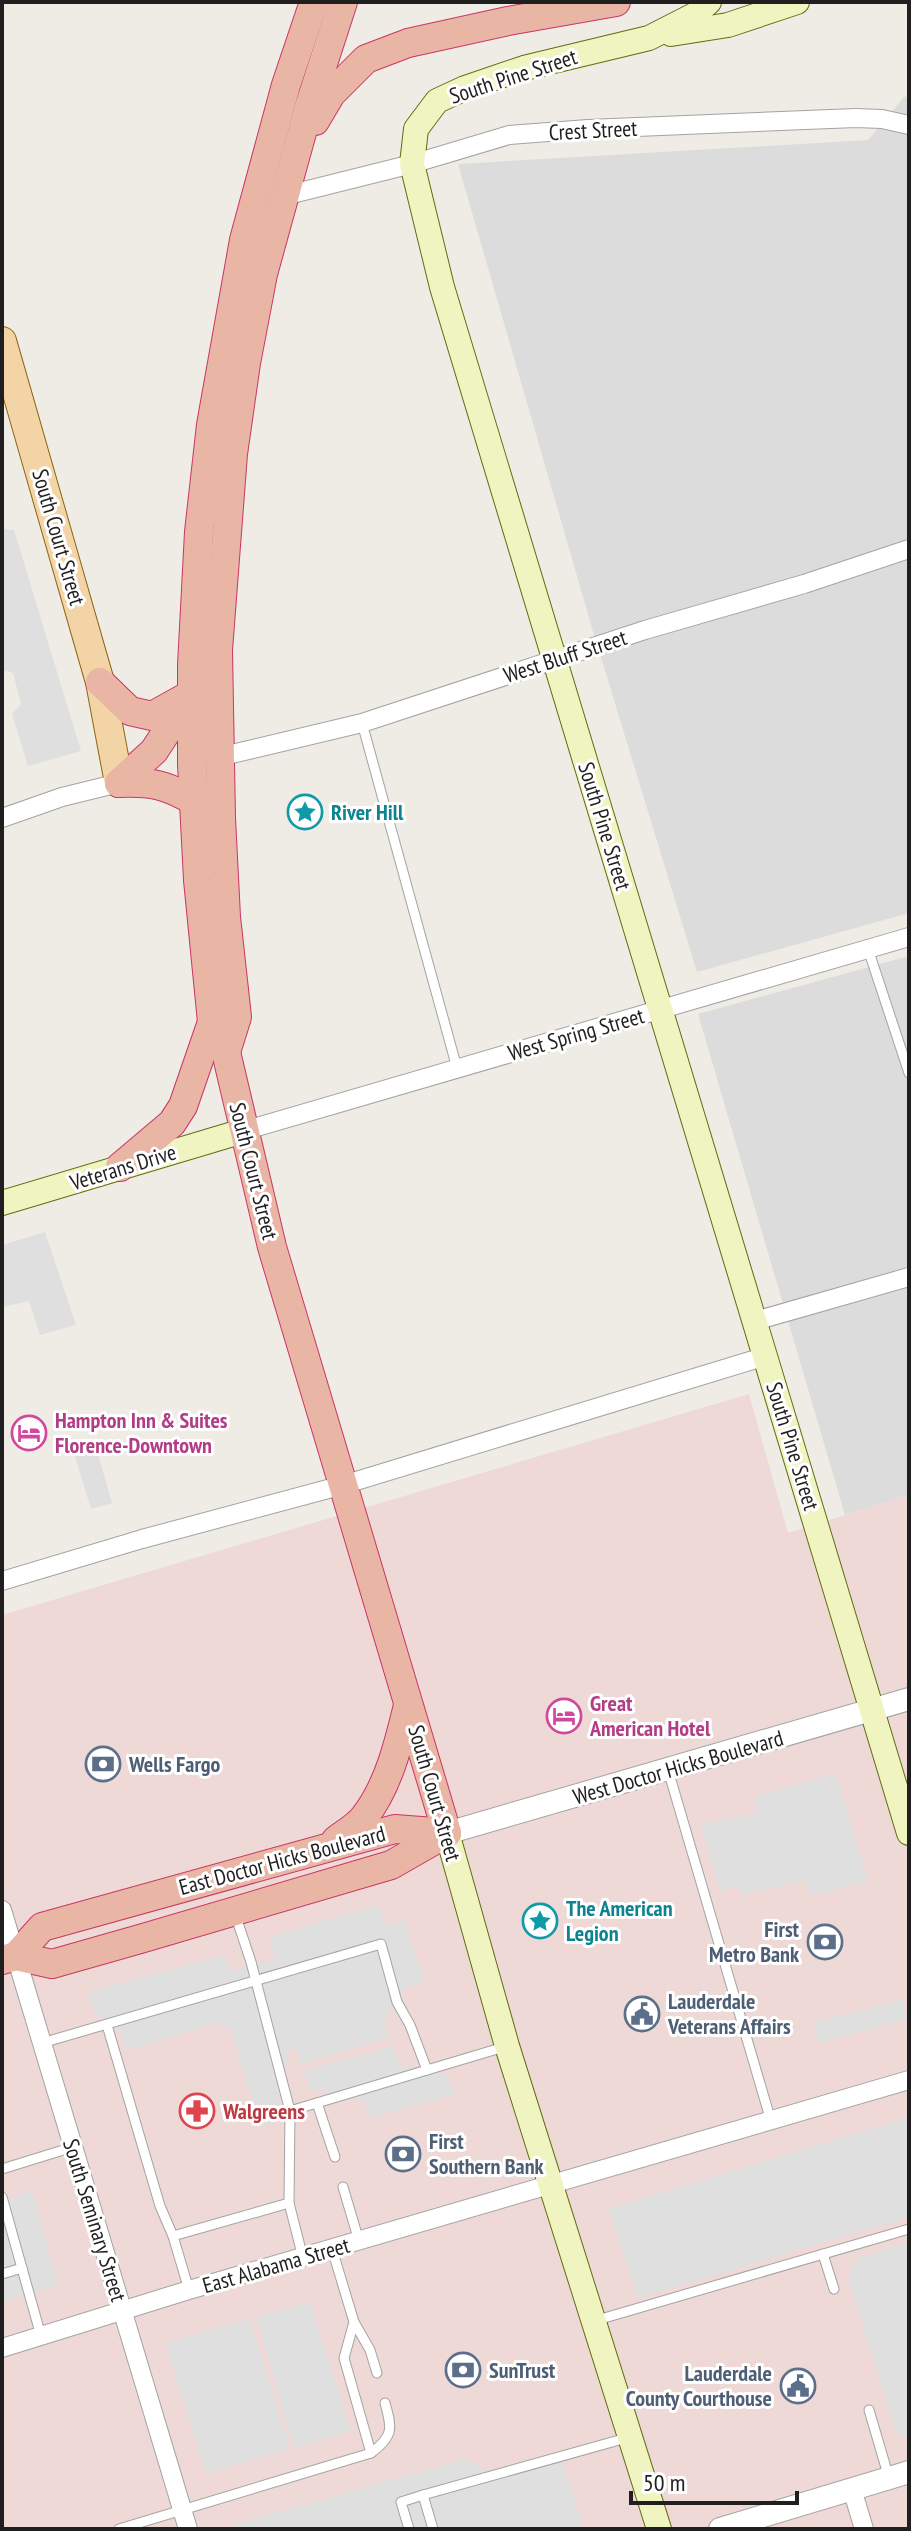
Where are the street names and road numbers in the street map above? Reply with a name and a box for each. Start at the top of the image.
street label: South Pine Street [446,42,580,110]
street label: Crest Street [548,114,638,146]
street label: South Court Street [26,466,92,608]
street label: West Bluff Street [500,623,630,689]
street label: South Pine Street [572,759,638,893]
street label: West Spring Street [505,1001,647,1067]
street label: South Court Street [223,1100,285,1242]
street label: Veterans Drive [65,1138,180,1197]
street label: South Pine Street [760,1379,826,1513]
street label: South Court Street [402,1722,468,1864]
street label: West Doctor Hicks Boulevard [570,1724,786,1810]
street label: East Doctor Hicks Boulevard [176,1819,388,1901]
street label: South Seminary Street [57,2135,133,2305]
street label: East Alabama Street [199,2231,353,2299]

